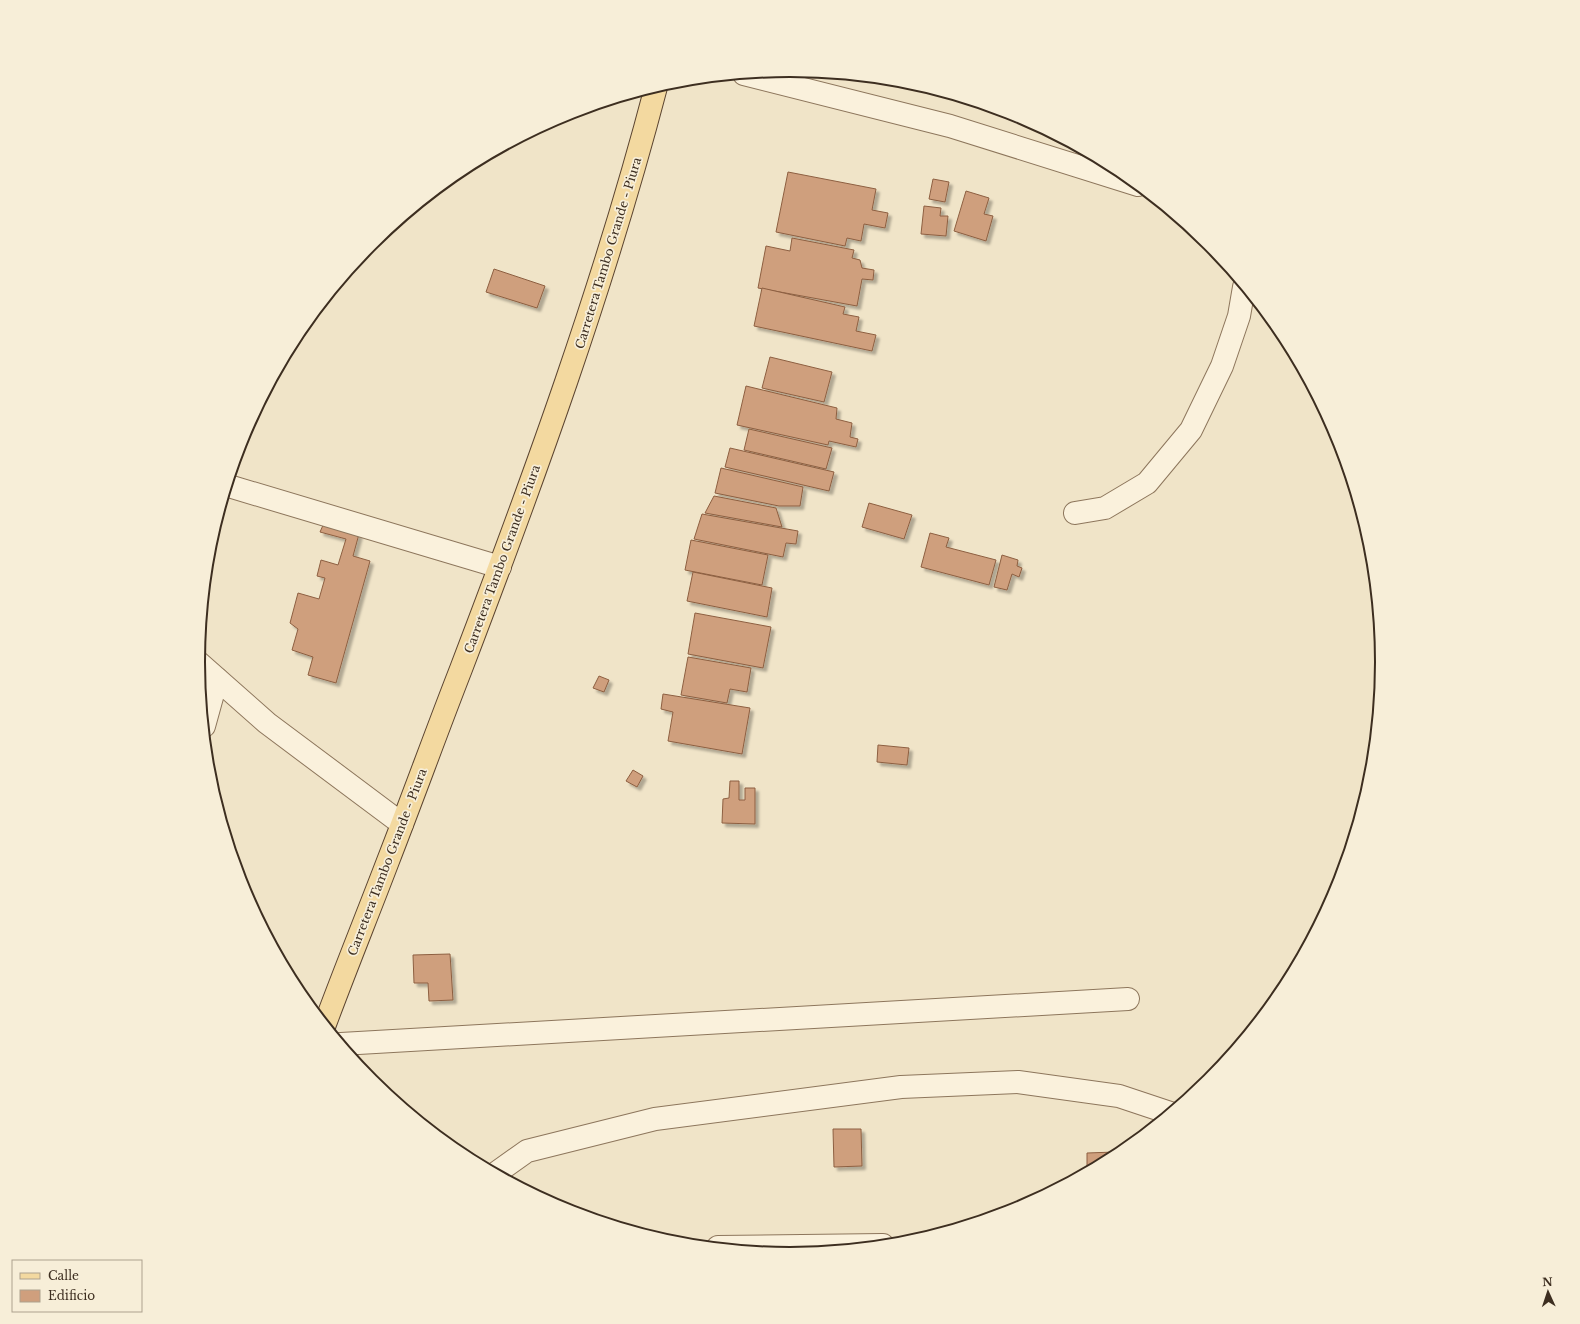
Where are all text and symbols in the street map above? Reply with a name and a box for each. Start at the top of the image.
street label: Carretera Tambo Grande - Piura [572,155,644,351]
street label: Carretera Tambo Grande - Piura [461,462,543,655]
street label: Carretera Tambo Grande - Piura [344,766,430,958]
legend [12,1260,142,1312]
text: Calle [48,1268,79,1283]
north arrow [1528,1272,1568,1312]
text: N [1542,1275,1554,1289]
text: Edificio [48,1288,95,1303]

